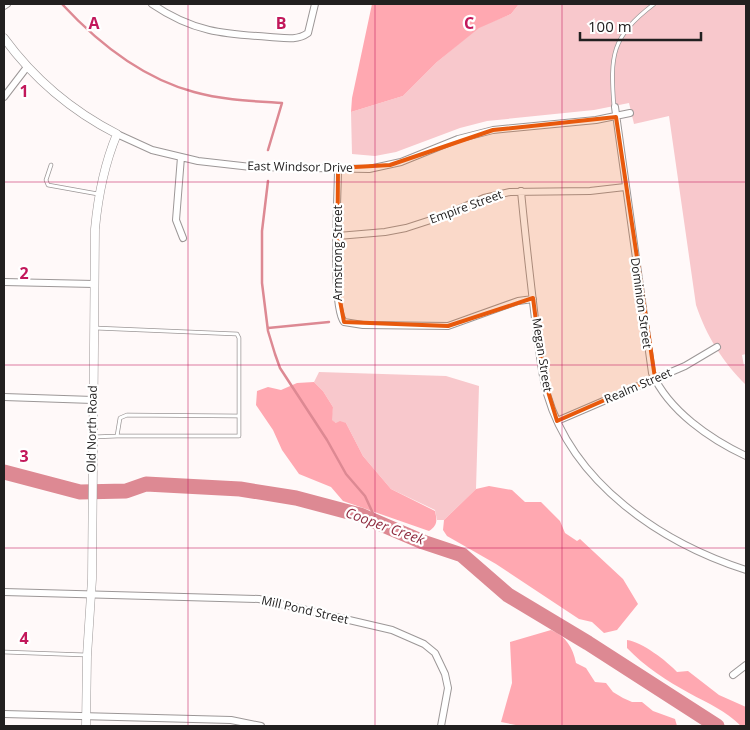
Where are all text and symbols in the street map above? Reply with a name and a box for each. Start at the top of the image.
scale bar [580,10,701,42]
text: A [88,12,100,34]
text: B [276,12,286,34]
text: C [464,12,474,34]
text: 100 m [588,16,632,36]
text: 1 [19,80,29,102]
street label: East Windsor Drive [247,157,353,176]
street label: Empire Street [427,185,505,228]
street label: Armstrong Street [329,205,346,301]
street label: Dominion Street [627,256,656,350]
text: 2 [19,262,29,284]
street label: Megan Street [528,317,557,393]
street label: Realm Street [602,364,674,407]
street label: Old North Road [82,385,101,473]
text: 3 [19,445,29,467]
water label: Cooper Creek [343,502,428,549]
street label: Mill Pond Street [260,591,350,628]
text: 4 [19,627,29,649]

